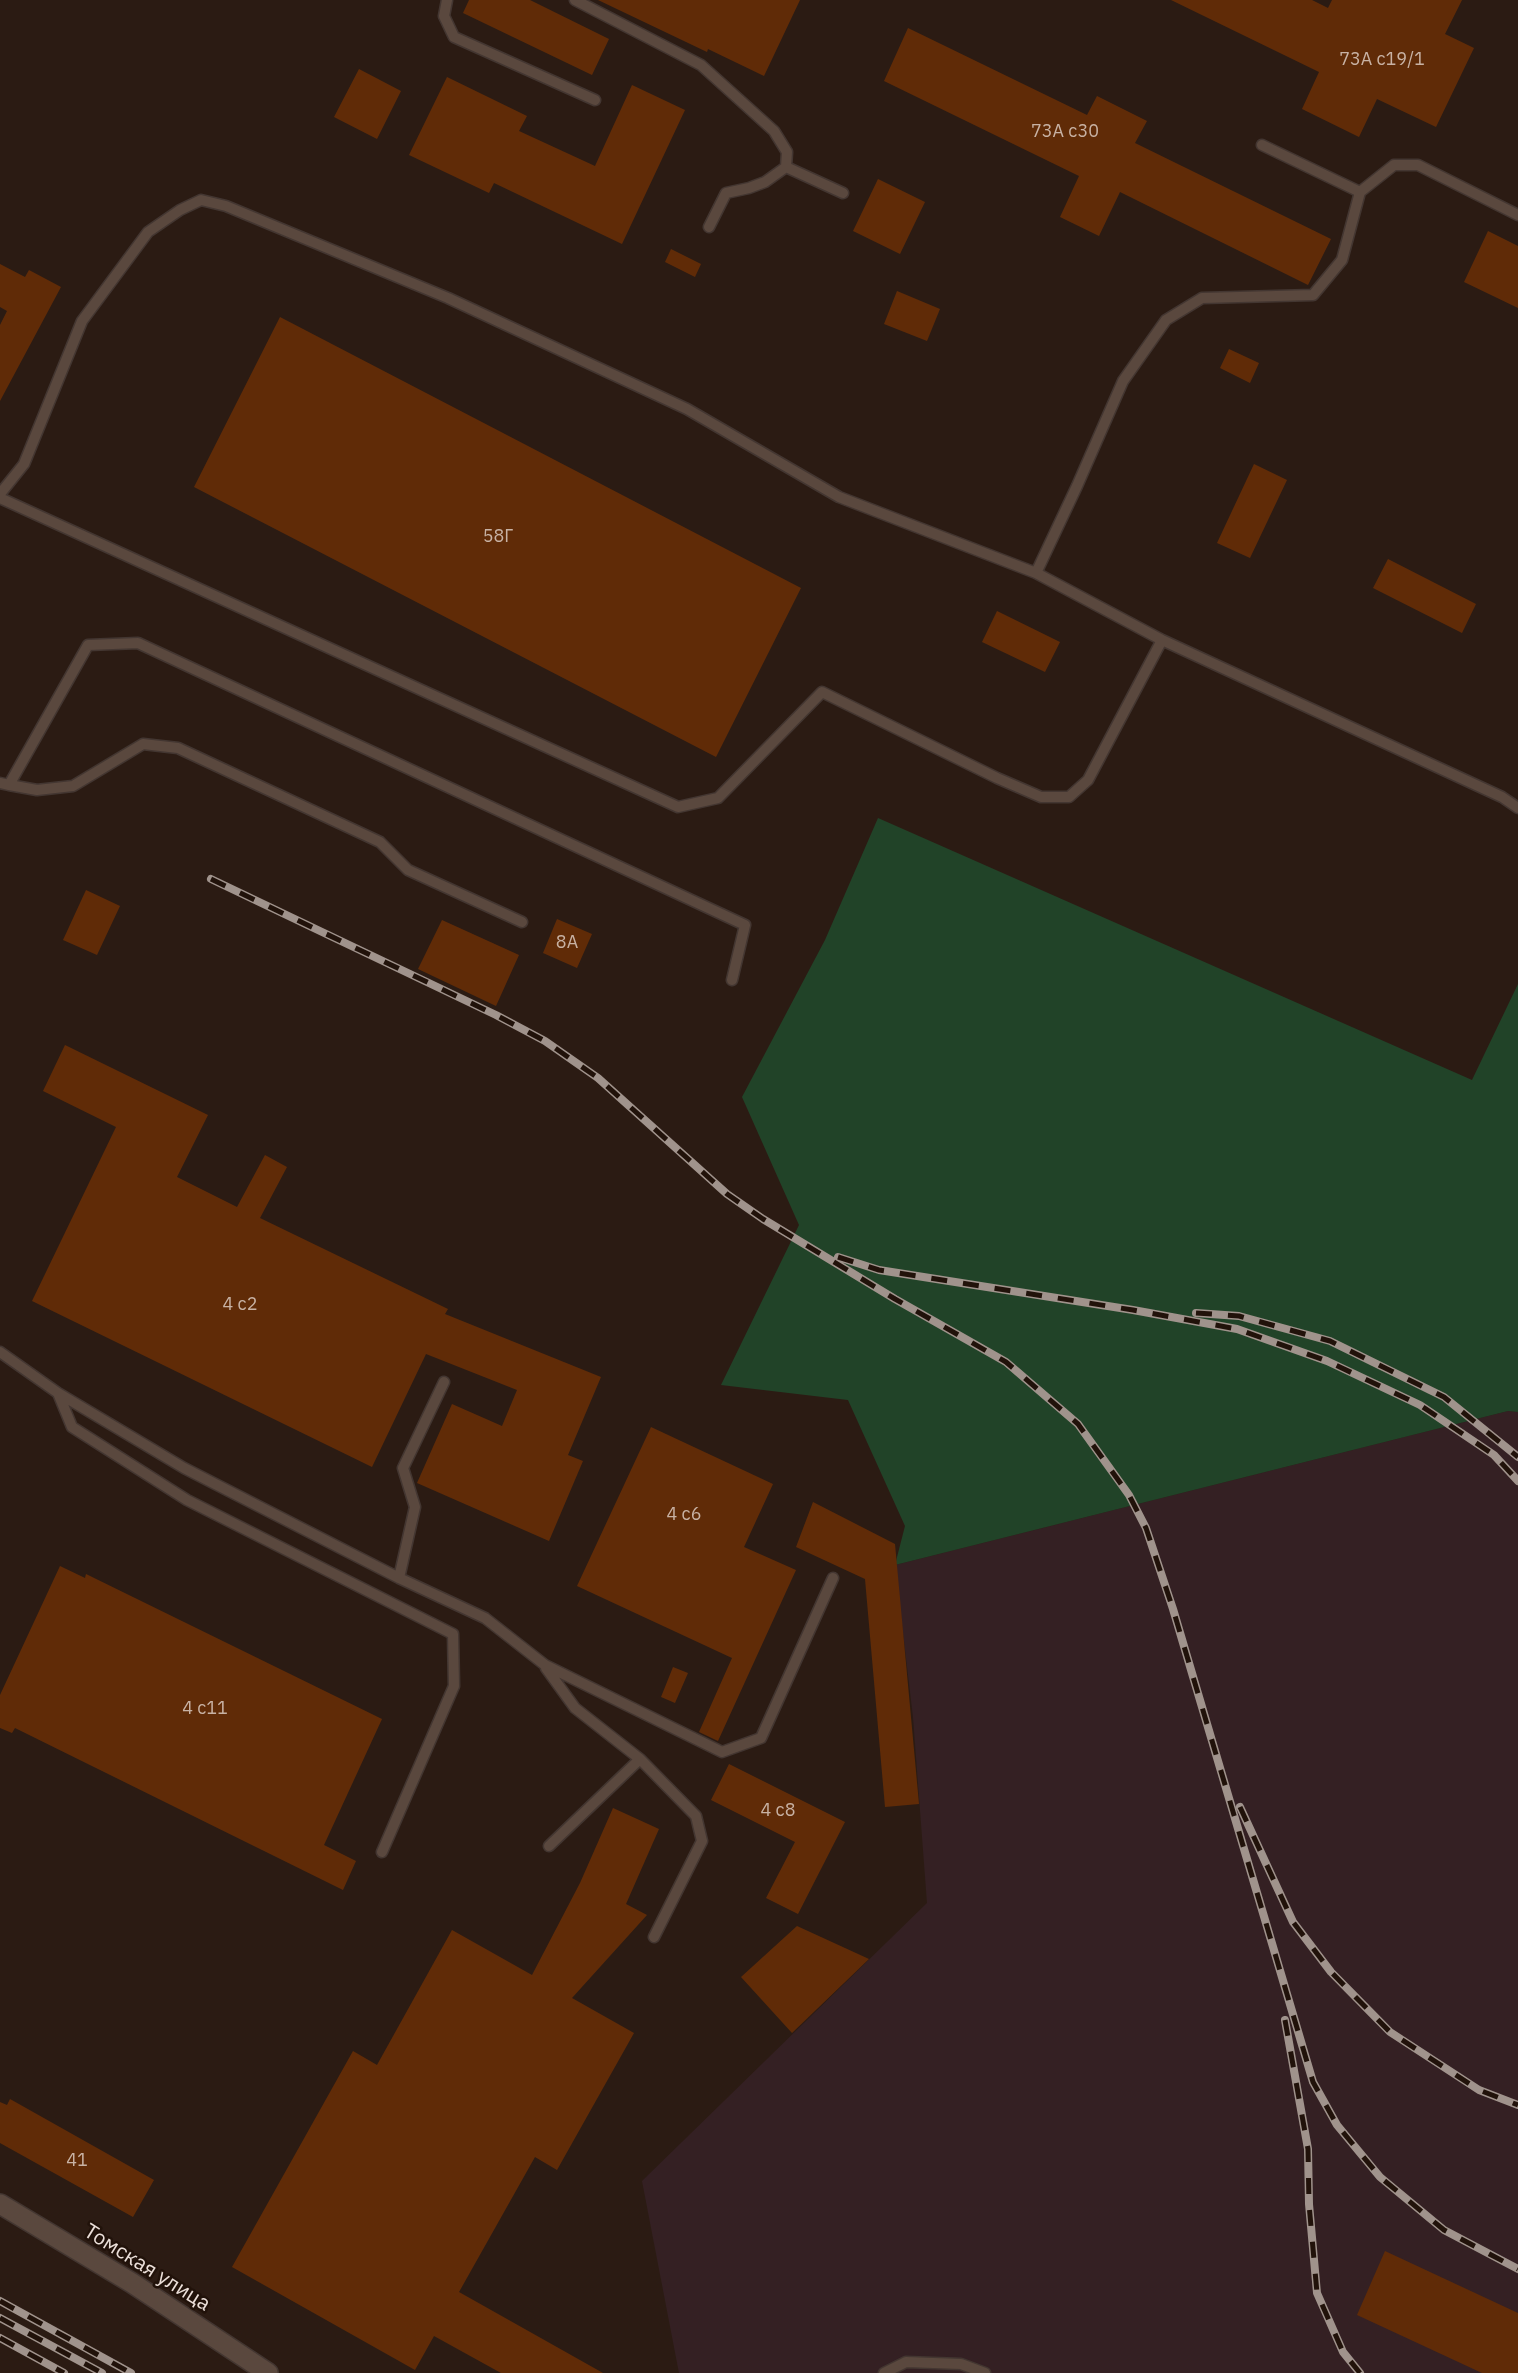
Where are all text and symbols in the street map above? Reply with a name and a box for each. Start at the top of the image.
house number: 73А с19/1 [1339,49,1425,71]
house number: 73А с30 [1031,121,1099,143]
house number: 58Г [483,526,513,548]
house number: 8А [556,932,578,954]
house number: 4 с2 [223,1294,257,1316]
house number: 4 с6 [667,1504,701,1526]
house number: 4 с11 [182,1698,228,1720]
house number: 4 с8 [761,1800,795,1822]
house number: 41 [66,2150,88,2172]
street label: Томская улица [79,2219,215,2317]

